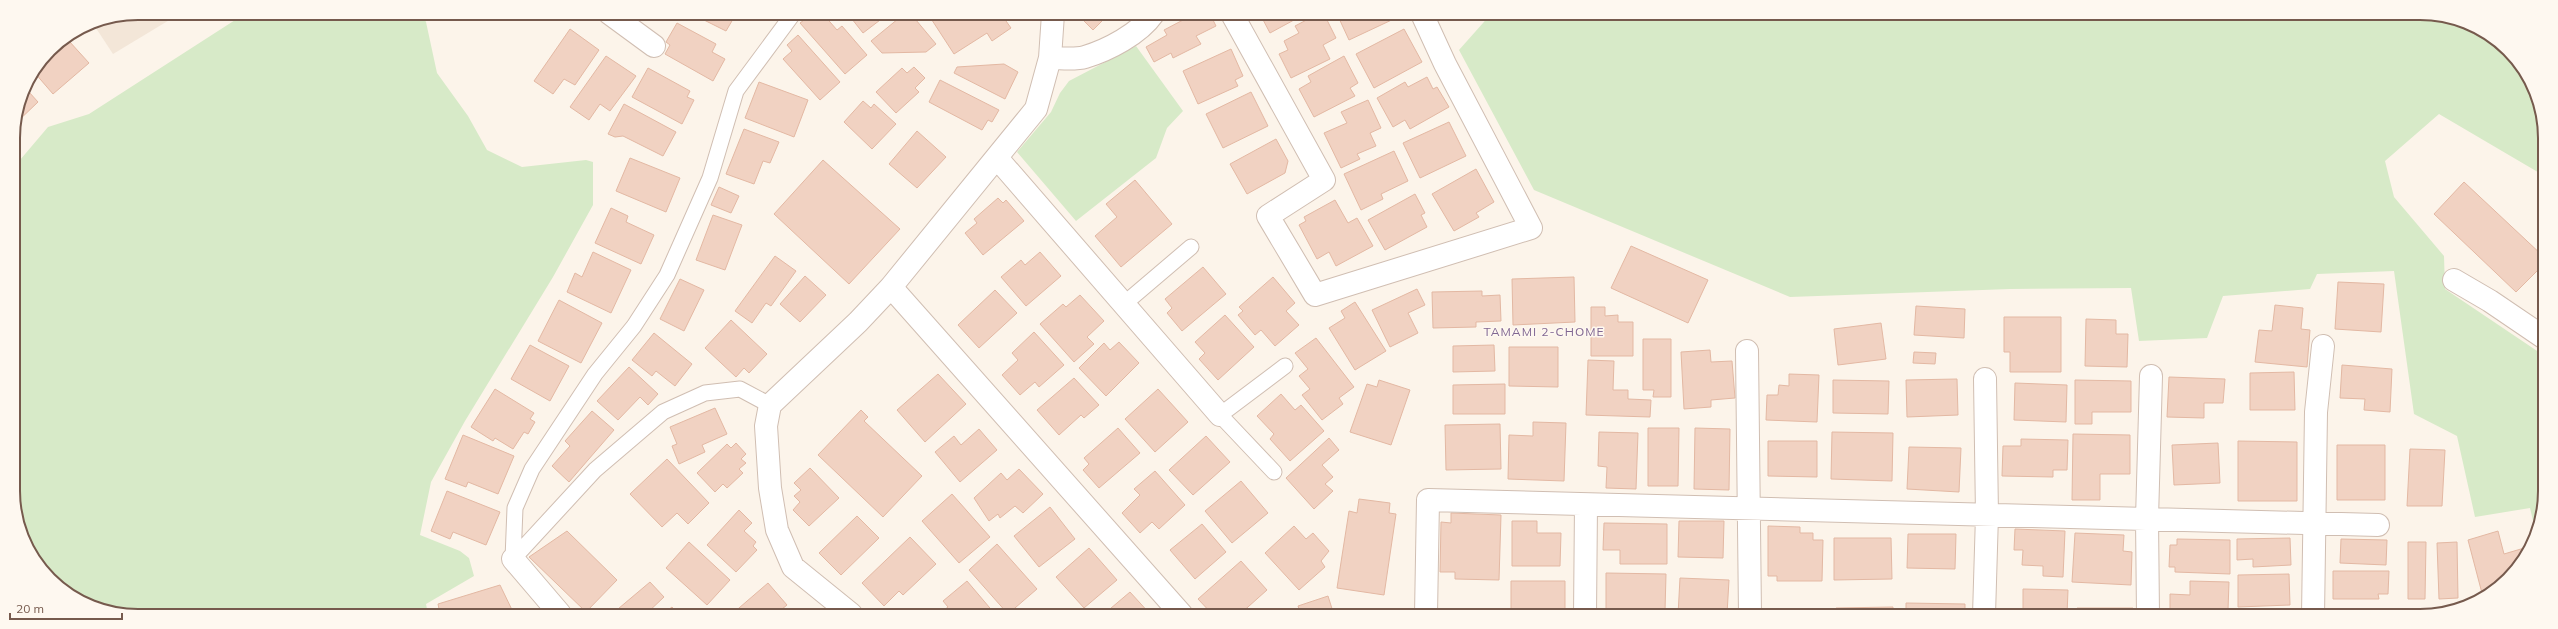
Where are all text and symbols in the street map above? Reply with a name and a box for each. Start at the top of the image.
district label: TAMAMI 2-CHOME [1483,324,1605,339]
scale bar [10,595,122,621]
text: 20 m [16,601,44,616]

